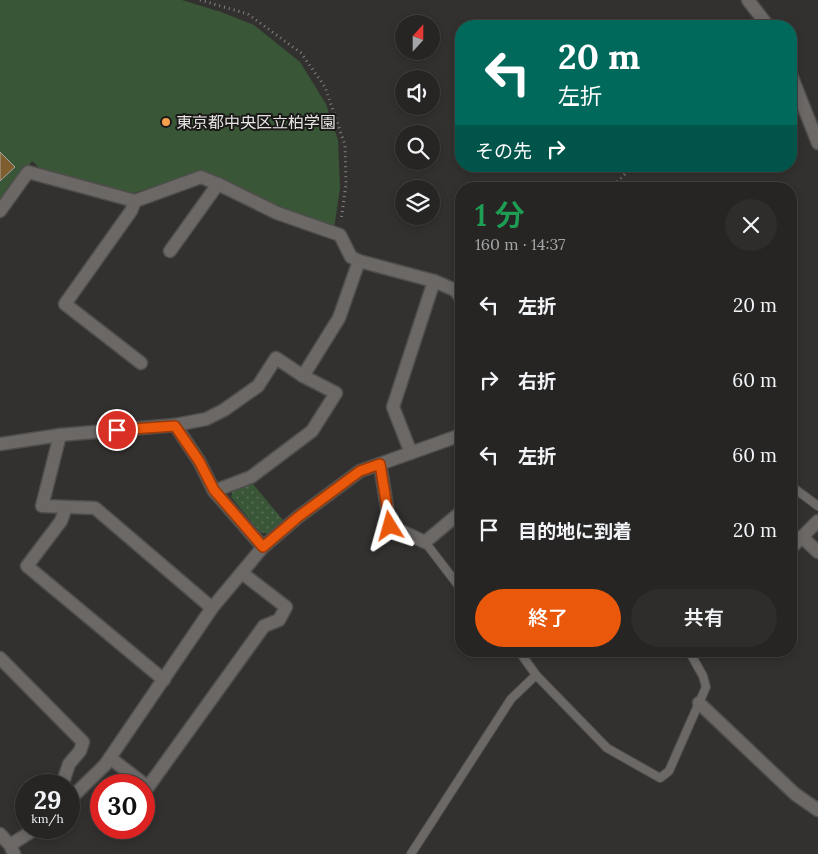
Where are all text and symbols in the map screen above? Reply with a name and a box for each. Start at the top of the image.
north arrow [395,15,440,60]
map controls [395,15,440,225]
text: 20 m [558,34,640,79]
icon: left [475,40,540,105]
button: sound [395,70,440,115]
text: 左折 [558,82,602,110]
place label: 東京都中央区立柏学園 [176,112,336,132]
marker: 東京都中央区立柏学園 [160,116,172,128]
button: search [395,125,440,170]
icon: right [542,135,570,163]
text: その先 [475,139,532,163]
button: layers [395,180,440,225]
text: 1 分 [475,196,525,234]
button: close [725,199,777,251]
text: 160 m · 14:37 [475,234,565,254]
icon: left [475,291,503,319]
text: 20 m [733,293,777,317]
text: 左折 [518,294,556,318]
icon: right [475,366,503,394]
text: 60 m [732,368,777,392]
text: 右折 [518,369,556,393]
pin [96,409,138,451]
icon: arrive [103,416,131,444]
icon: left [475,441,503,469]
text: 60 m [732,443,777,467]
text: 左折 [518,444,556,468]
position arrow [363,499,415,551]
icon: arrive [475,516,503,544]
text: 20 m [733,518,777,542]
text: 目的地に到着 [518,519,632,543]
button: 終了 [475,589,621,647]
button: 共有 [631,589,777,647]
speed limit sign: 30 [90,774,155,839]
text: 29 [34,784,61,816]
text: km/h [31,811,64,826]

